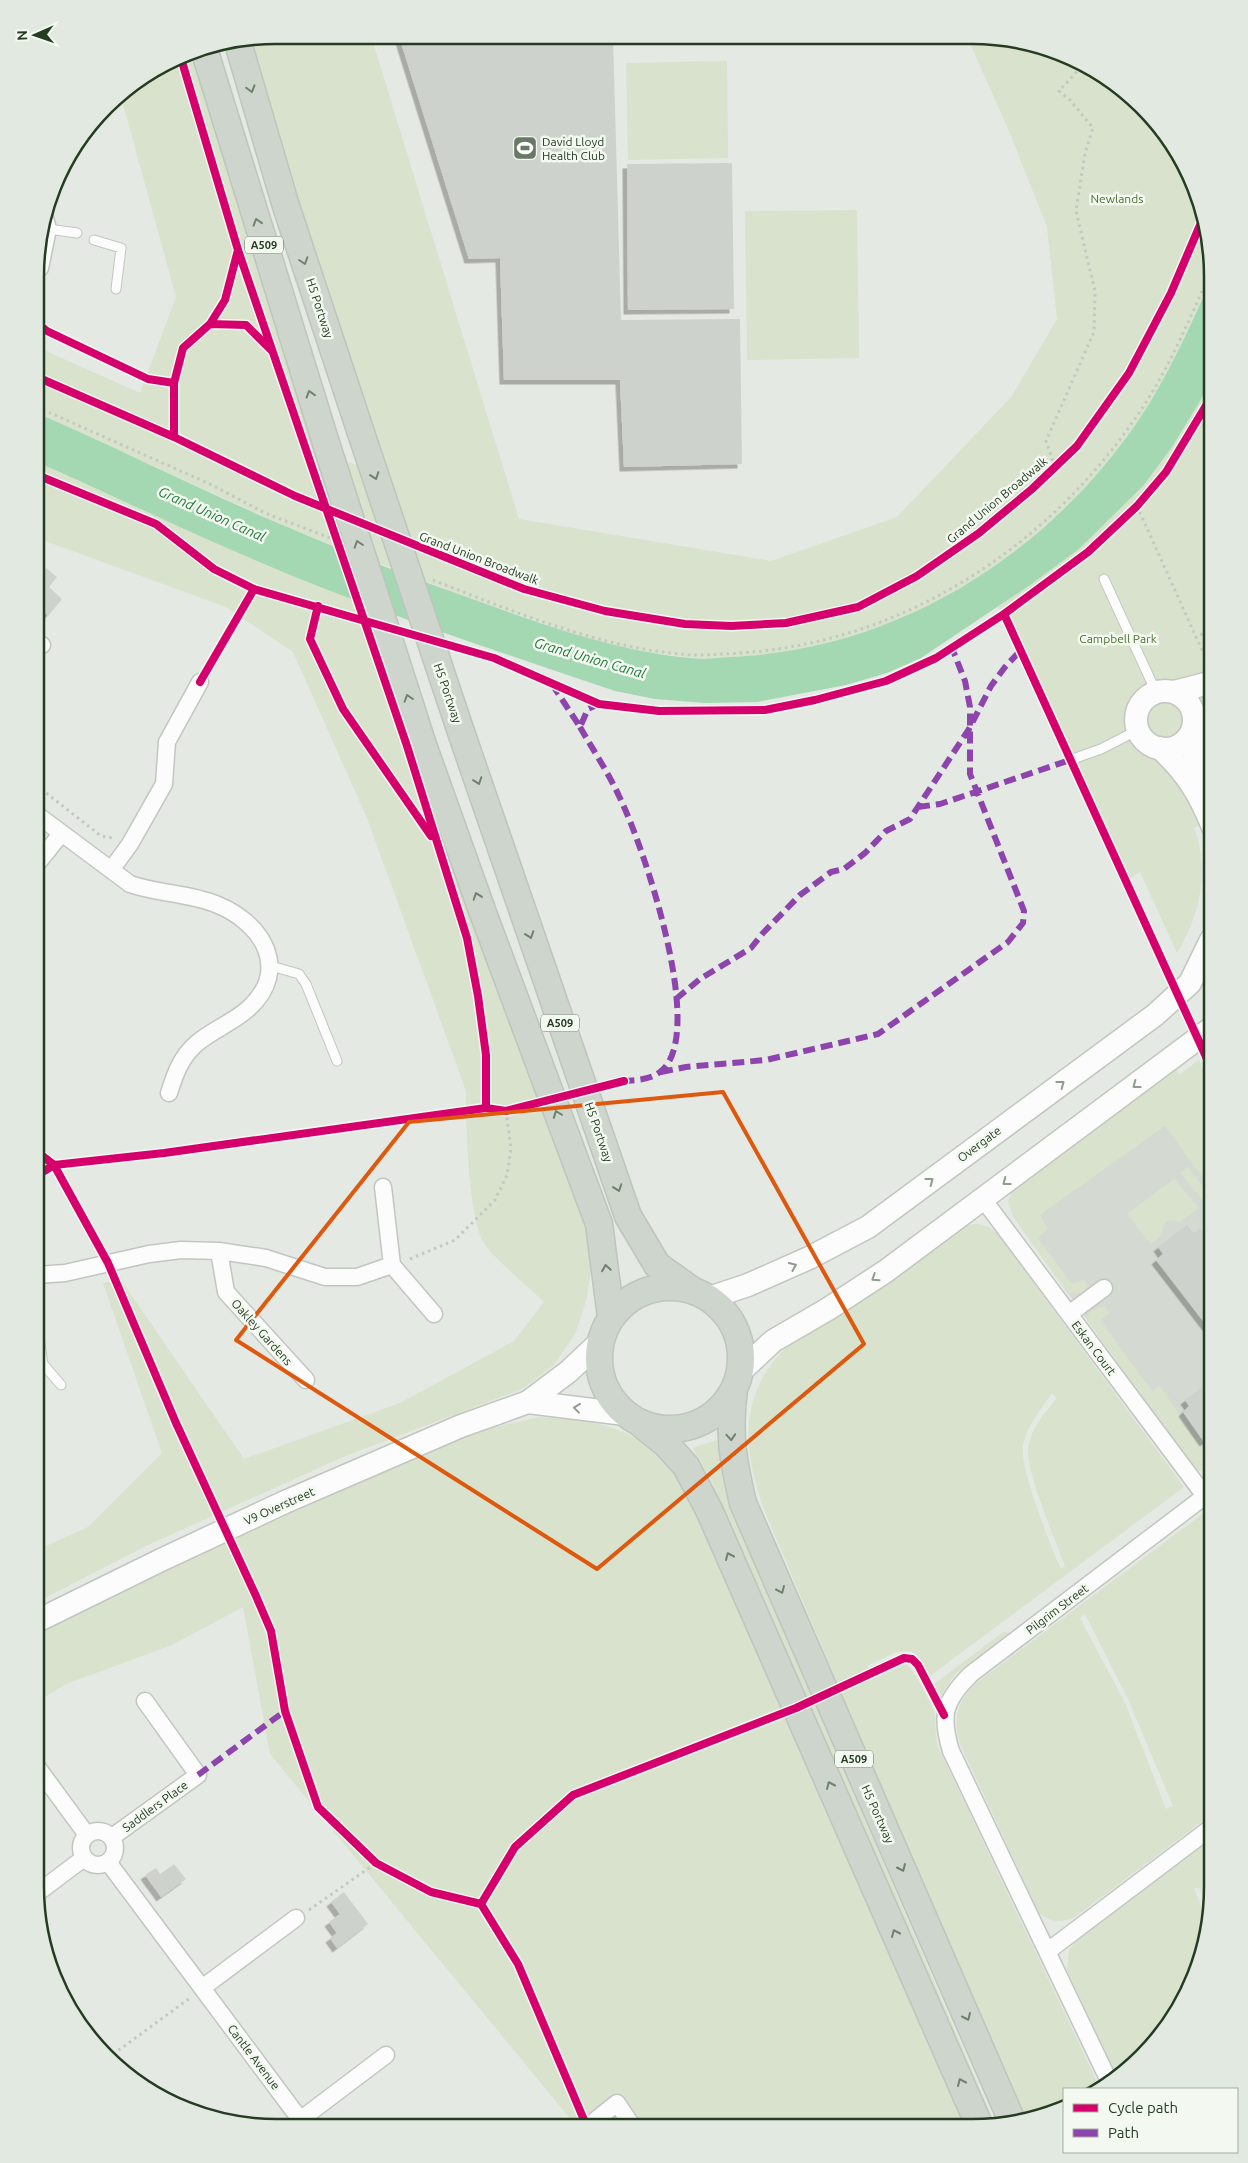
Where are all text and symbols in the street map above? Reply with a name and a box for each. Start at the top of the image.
north arrow [10,10,60,60]
text: N [14,30,30,41]
one-way arrow [246,85,256,93]
sports icon: David Lloyd Health Club [512,135,538,161]
place label: David Lloyd Health Club [542,135,605,162]
park label: Newlands [1091,192,1143,205]
one-way arrow [252,218,262,226]
road number: A509 [245,236,283,254]
one-way arrow [298,257,308,265]
street label: H5 Portway [304,276,336,340]
one-way arrow [306,390,316,398]
street label: Grand Union Broadwalk [944,454,1050,546]
one-way arrow [370,471,380,480]
water label: Grand Union Canal [156,483,268,545]
street label: Grand Union Broadwalk [417,529,541,587]
one-way arrow [354,540,364,548]
park label: Campbell Park [1079,632,1157,645]
water label: Grand Union Canal [532,634,648,682]
street label: H5 Portway [432,661,464,725]
one-way arrow [404,695,414,703]
one-way arrow [472,776,482,785]
one-way arrow [473,892,483,901]
one-way arrow [524,930,534,939]
road number: A509 [541,1014,579,1032]
one-way arrow [1133,1079,1142,1087]
one-way arrow [1055,1081,1065,1090]
street label: H5 Portway [583,1100,615,1164]
one-way arrow [553,1110,563,1119]
street label: Overgate [955,1124,1003,1164]
one-way arrow [1002,1176,1012,1185]
one-way arrow [924,1178,933,1186]
one-way arrow [612,1183,622,1191]
one-way arrow [788,1261,797,1272]
one-way arrow [601,1264,611,1273]
one-way arrow [871,1272,881,1281]
street label: Oakley Gardens [229,1296,295,1368]
street label: Eskan Court [1069,1318,1119,1378]
one-way arrow [572,1403,580,1414]
one-way arrow [725,1433,736,1441]
street label: V9 Overstreet [242,1485,317,1527]
one-way arrow [725,1552,735,1561]
street label: Pilgrim Street [1023,1581,1091,1637]
one-way arrow [775,1585,786,1594]
road number: A509 [835,1750,873,1768]
street label: Saddlers Place [120,1778,190,1834]
one-way arrow [825,1781,836,1790]
street label: H5 Portway [859,1783,897,1845]
one-way arrow [895,1863,906,1872]
one-way arrow [891,1929,902,1938]
one-way arrow [960,2012,971,2021]
street label: Cantle Avenue [225,2022,283,2092]
one-way arrow [956,2078,967,2087]
legend [1063,2088,1238,2153]
text: Cycle path [1108,2099,1178,2116]
text: Path [1108,2124,1139,2141]

